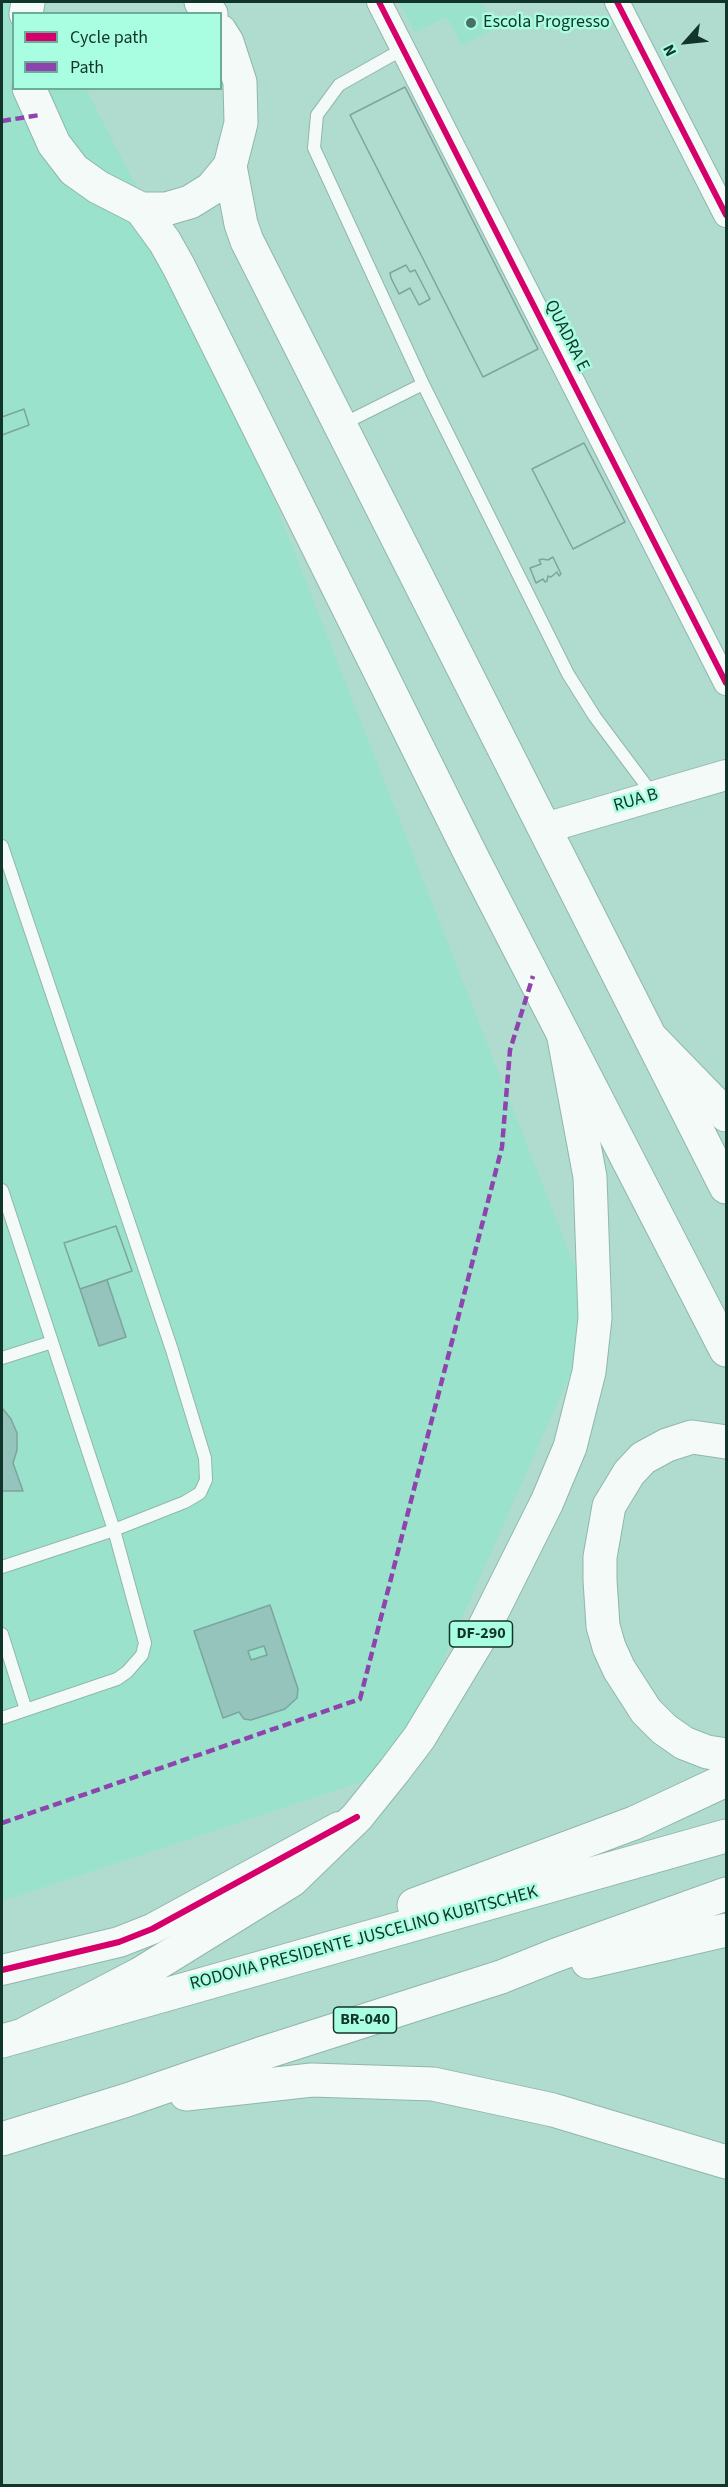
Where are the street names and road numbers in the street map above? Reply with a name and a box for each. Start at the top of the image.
street label: QUADRA E [539,297,593,375]
street label: RUA B [611,784,661,818]
road number: DF-290 [450,1621,512,1647]
street label: RODOVIA PRESIDENTE JUSCELINO KUBITSCHEK [188,1882,540,1996]
road number: BR-040 [334,2007,397,2033]

